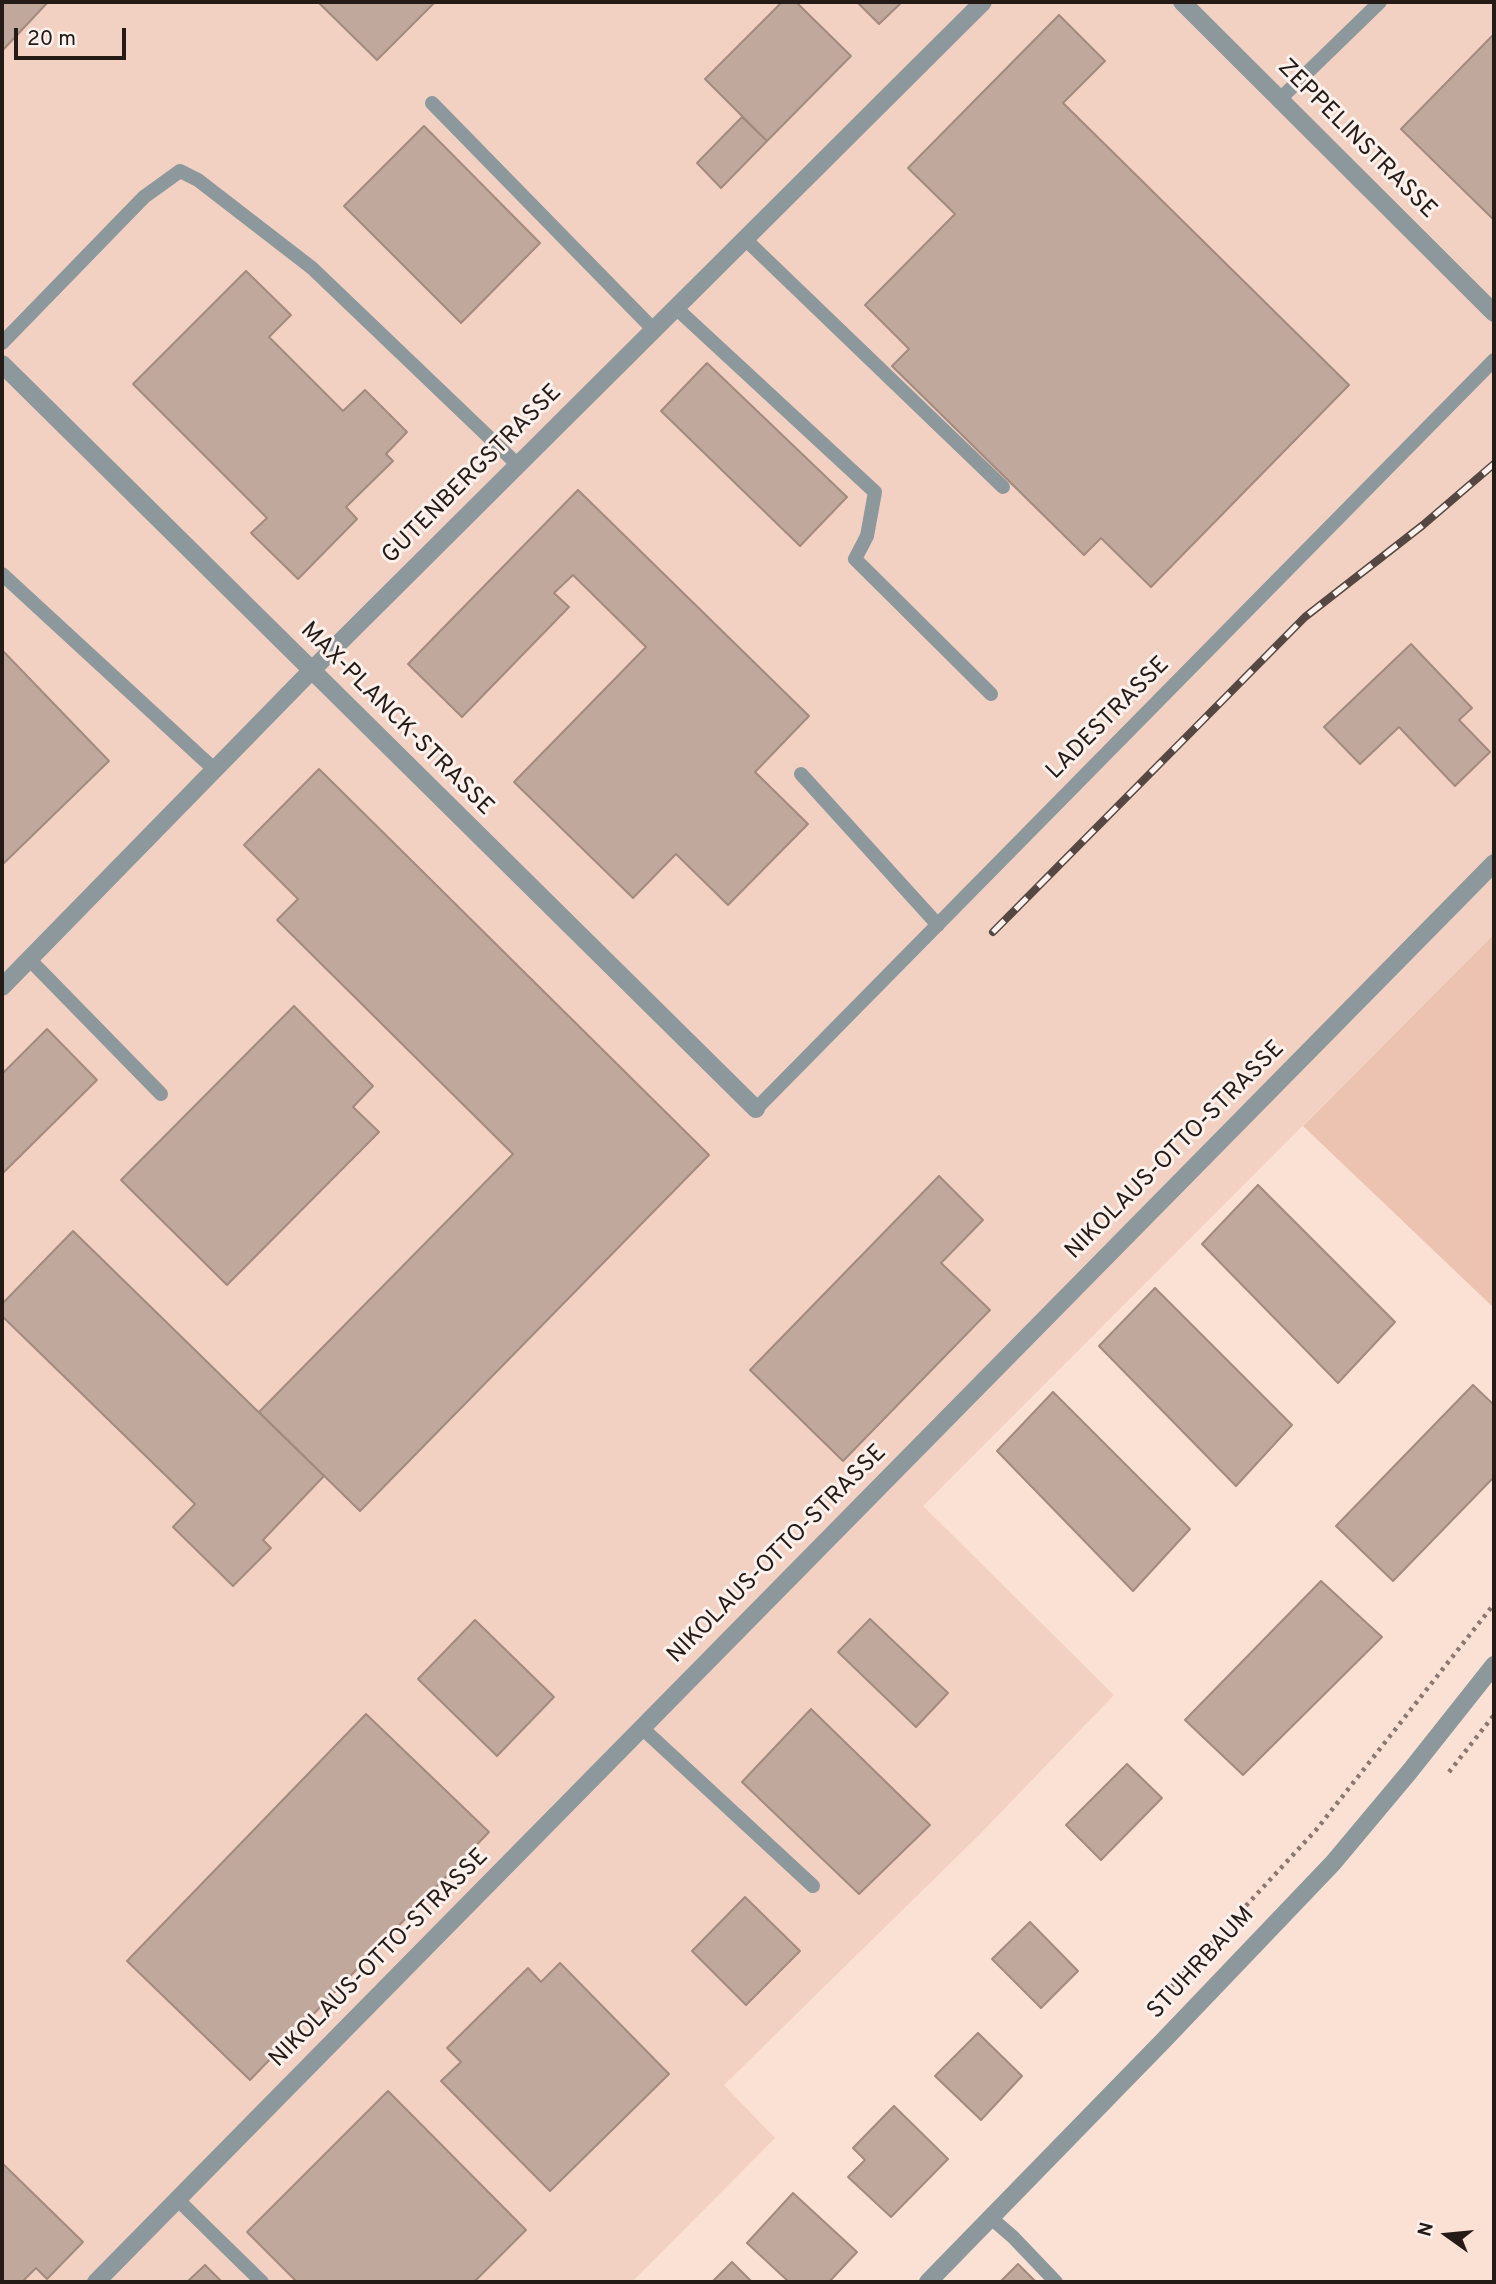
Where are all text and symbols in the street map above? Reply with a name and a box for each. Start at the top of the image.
scale bar [18,14,130,58]
text: 20 m [27,26,76,53]
street label: ZEPPELINSTRASSE [1270,54,1442,226]
street label: GUTENBERGSTRASSE [377,379,569,571]
street label: MAX-PLANCK-STRASSE [293,617,499,823]
street label: LADESTRASSE [1041,651,1177,787]
street label: NIKOLAUS-OTTO-STRASSE [1060,1035,1292,1267]
street label: NIKOLAUS-OTTO-STRASSE [662,1439,894,1671]
street label: NIKOLAUS-OTTO-STRASSE [264,1843,496,2075]
street label: STUHRBAUM [1143,1902,1261,2026]
north arrow [1412,2200,1482,2270]
text: N [1413,2220,1440,2239]

